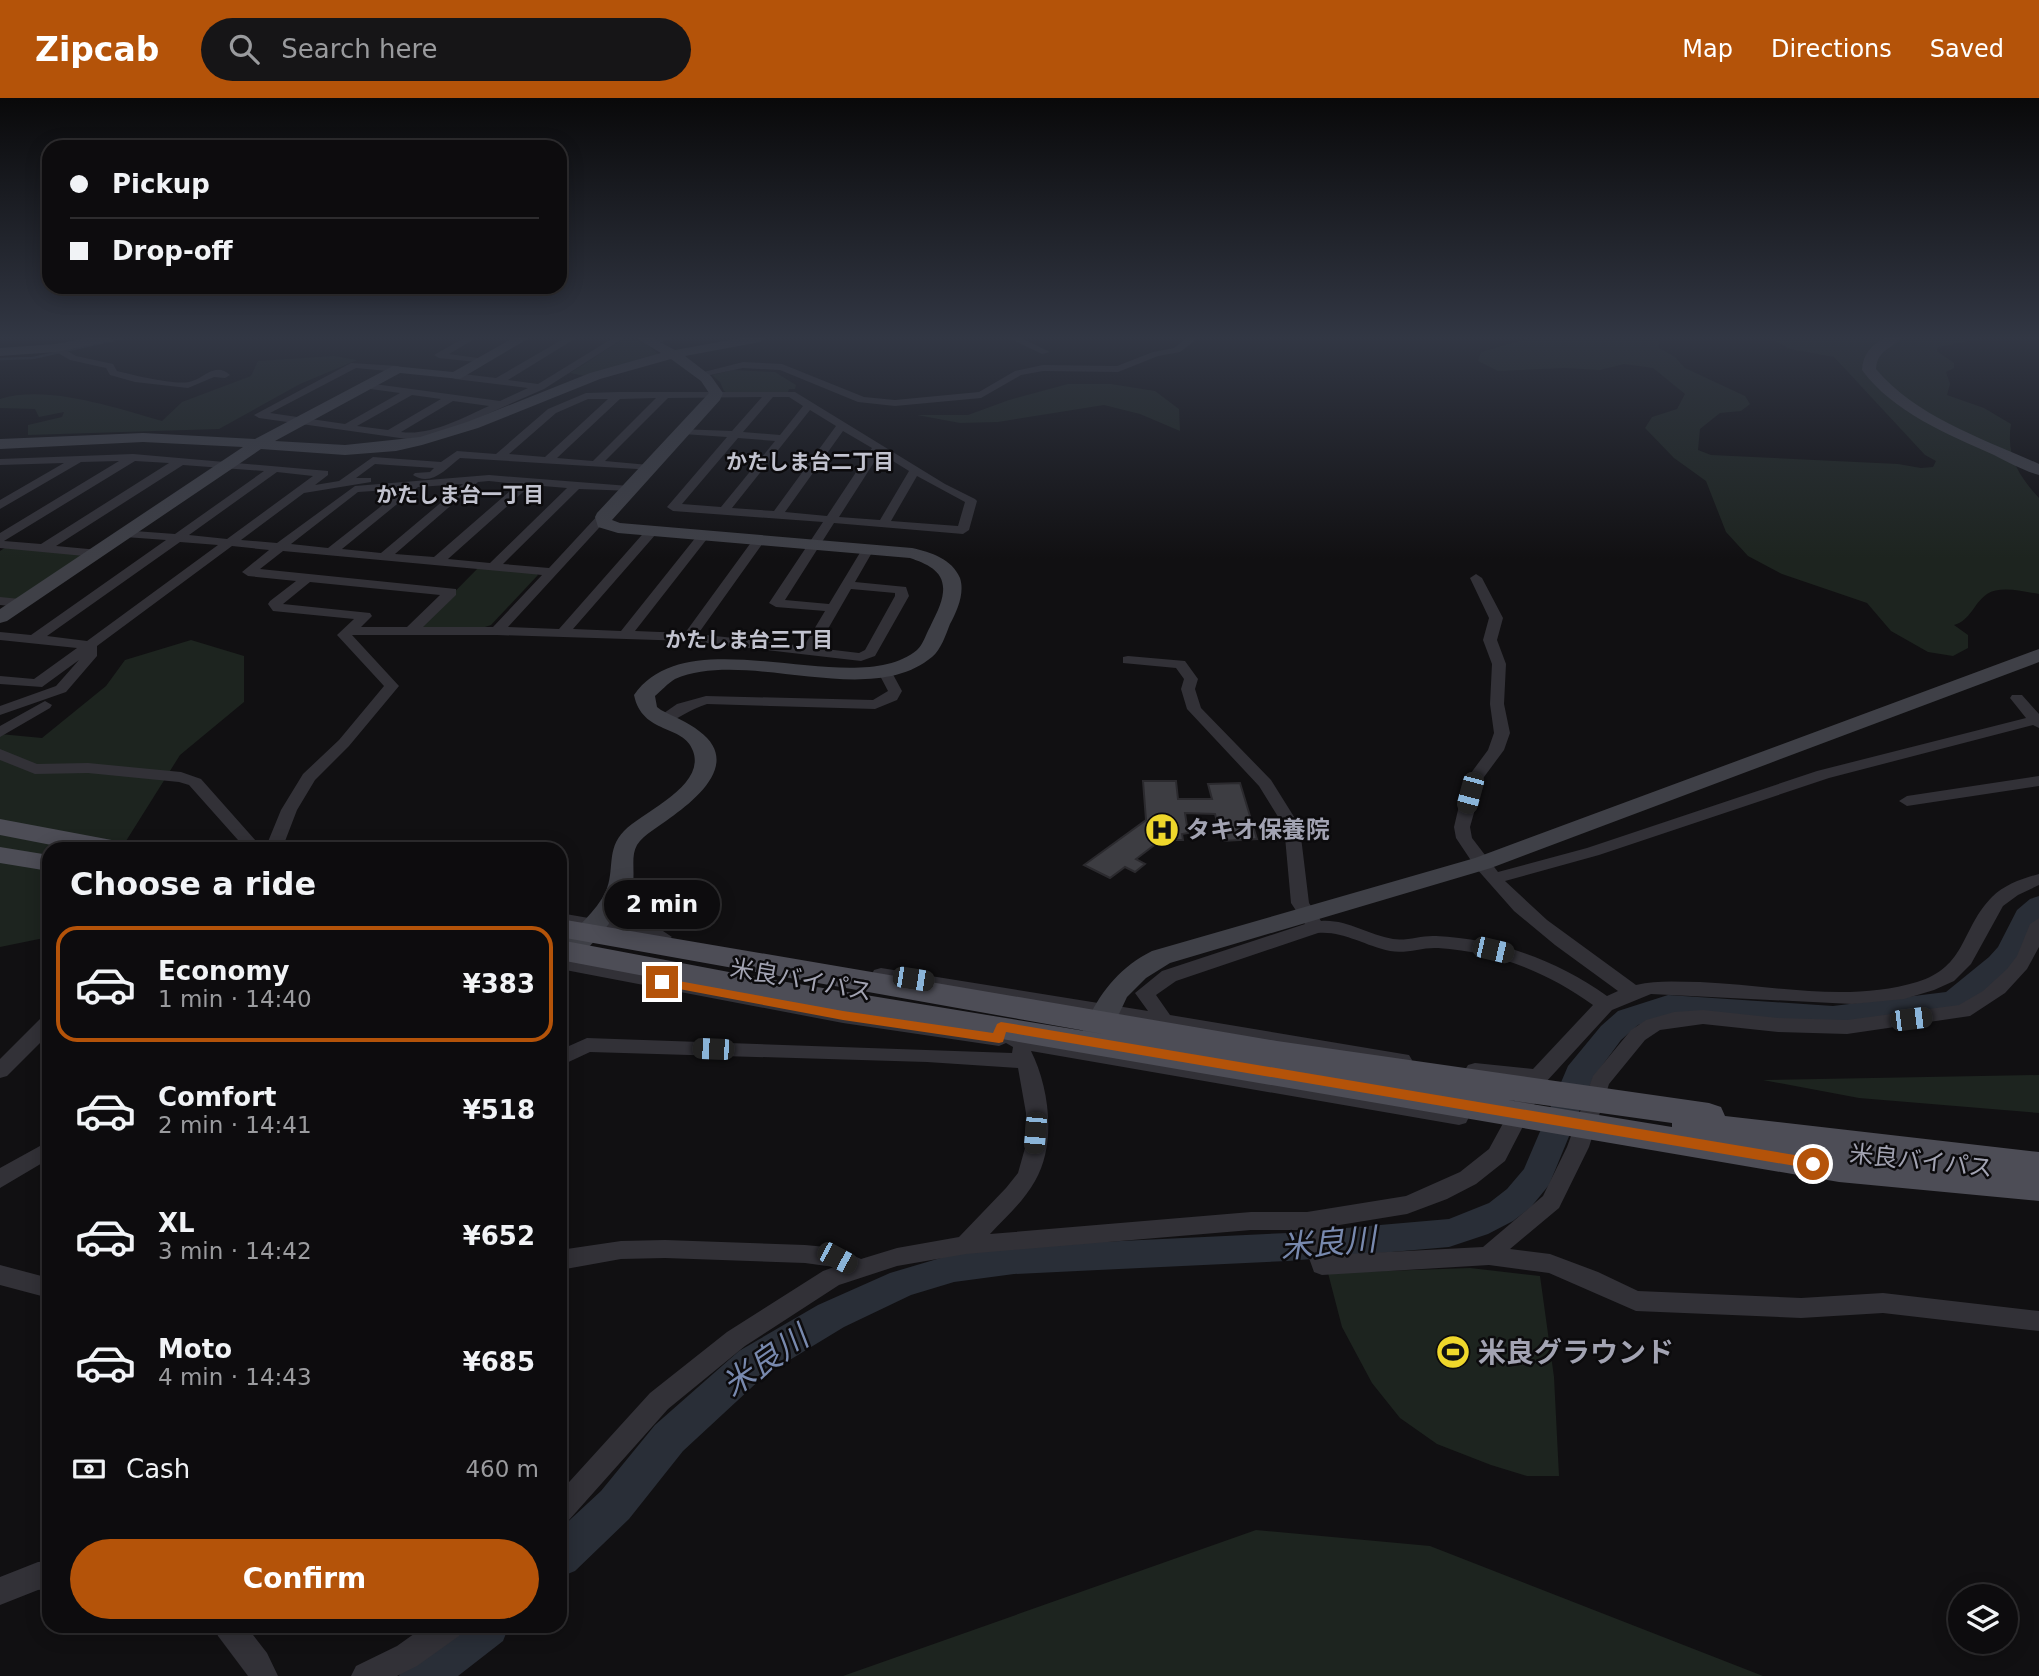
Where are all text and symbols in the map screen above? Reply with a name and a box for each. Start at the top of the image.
search box [201,18,691,81]
text: Zipcab [35,30,159,69]
icon: search [225,30,263,68]
text: Search here [281,34,438,64]
text: Map [1682,35,1733,63]
text: Directions [1771,35,1892,63]
text: Saved [1930,35,2004,63]
text: Pickup [112,169,210,199]
text: Drop-off [112,236,233,266]
district label: かたしま台二丁目 [726,450,894,474]
district label: かたしま台一丁目 [376,483,544,507]
district label: かたしま台三丁目 [665,628,833,652]
car [1455,770,1486,816]
hospital icon: タキオ保養院 [1143,811,1181,849]
place label: タキオ保養院 [1186,816,1330,844]
text: Choose a ride [70,865,316,903]
callout: 2 min [604,880,720,930]
text: 2 min [626,891,698,917]
car [1471,935,1516,965]
icon: car [74,953,137,1016]
street label: 米良バイパス [728,954,874,1006]
text: Economy [158,956,289,986]
car [891,965,936,993]
route end [646,966,678,998]
text: ¥383 [463,969,535,999]
text: 1 min · 14:40 [158,986,312,1012]
car [1889,1006,1934,1032]
car [692,1038,735,1060]
icon: car [74,1079,137,1142]
text: Comfort [158,1082,276,1112]
text: ¥518 [463,1095,535,1125]
car [1023,1111,1048,1155]
text: 2 min · 14:41 [158,1112,312,1138]
street label: 米良バイパス [1848,1140,1994,1182]
route start [1797,1148,1829,1180]
icon: car [74,1205,137,1268]
text: XL [158,1208,195,1238]
water label: 米良川 [1279,1220,1380,1266]
text: ¥652 [463,1221,535,1251]
text: 3 min · 14:42 [158,1238,312,1264]
car [814,1239,861,1277]
water label: 米良川 [715,1316,818,1404]
icon: car [74,1331,137,1394]
sports icon: 米良グラウンド [1434,1333,1472,1371]
text: Moto [158,1334,232,1364]
place label: 米良グラウンド [1478,1336,1674,1369]
text: ¥685 [463,1347,535,1377]
text: 4 min · 14:43 [158,1364,312,1390]
icon: cash [70,1450,108,1488]
text: Cash [126,1454,190,1484]
text: 460 m [465,1456,539,1482]
button: Confirm [70,1539,539,1619]
map controls [1948,1584,2018,1654]
button: layers [1948,1584,2018,1654]

